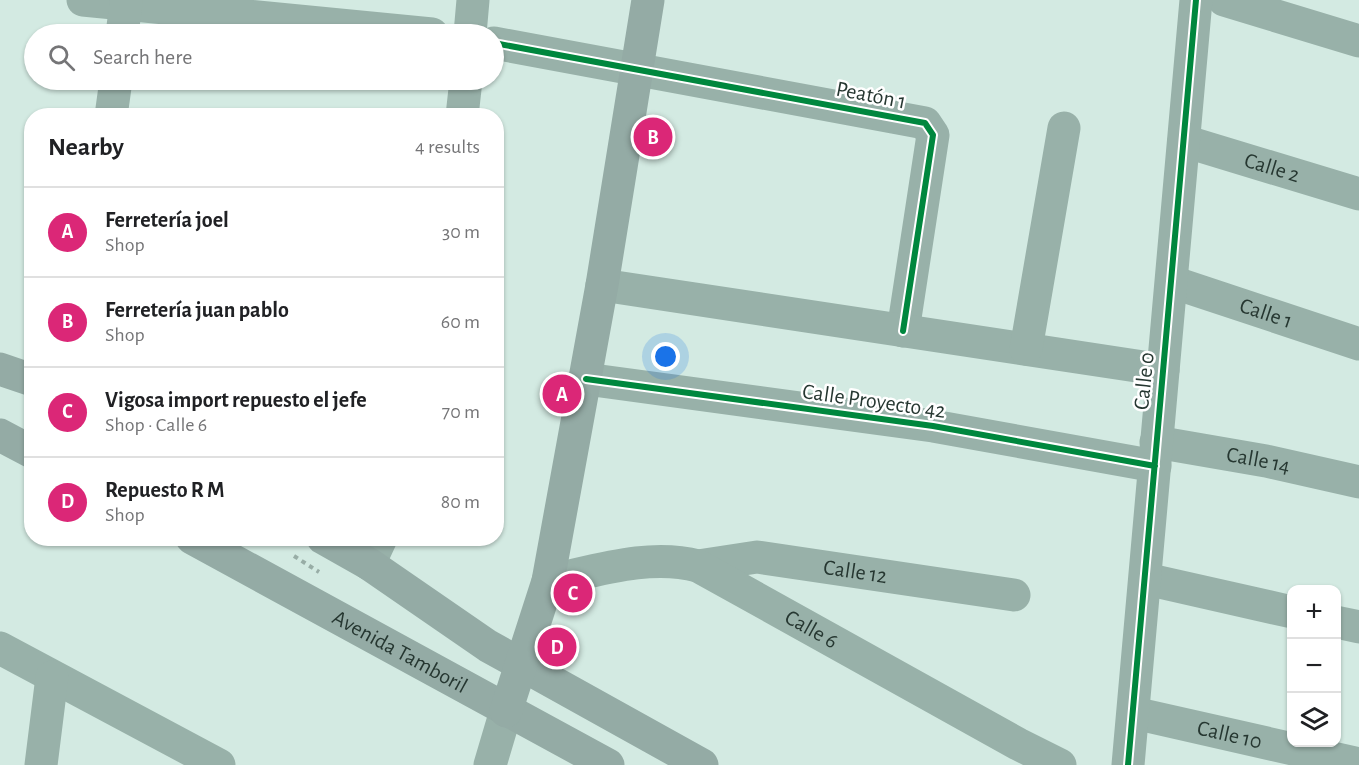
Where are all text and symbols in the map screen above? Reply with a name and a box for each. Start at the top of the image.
search box [24,24,504,90]
icon: search [45,41,78,74]
text: Search here [93,46,192,68]
street label: Peatón 1 [834,77,908,113]
pin: B [634,114,672,160]
text: Nearby [48,134,124,160]
text: 4 results [415,137,480,157]
street label: Calle 2 [1242,149,1302,186]
text: Ferretería joel [105,209,229,231]
text: A [62,222,74,242]
text: 30 m [442,222,480,242]
text: Shop [105,235,145,255]
street label: Calle 1 [1237,294,1295,332]
text: Ferretería juan pablo [105,299,289,321]
text: B [62,312,73,332]
text: 60 m [441,312,480,332]
text: Shop [105,325,145,345]
your location [651,342,680,371]
street label: Calle 0 [1130,351,1158,411]
pin: A [542,372,582,416]
street label: Calle Proyecto 42 [801,380,947,422]
text: Vigosa import repuesto el jefe [105,389,367,411]
text: C [62,402,73,422]
text: 70 m [442,402,480,422]
text: Shop · Calle 6 [105,415,207,435]
street label: Calle 14 [1225,443,1292,477]
text: Repuesto R M [105,479,225,501]
text: D [61,492,74,512]
text: 80 m [441,492,480,512]
text: Shop [105,505,145,525]
street label: Calle 12 [822,556,888,587]
pin: C [554,570,592,616]
map controls [1287,585,1341,747]
button: + [1287,585,1341,639]
street label: Avenida Tamboril [329,606,471,697]
street label: Calle 6 [781,606,841,652]
pin: D [538,624,576,670]
button: − [1287,639,1341,693]
button: layers [1287,693,1341,747]
street label: Calle 10 [1195,717,1264,753]

